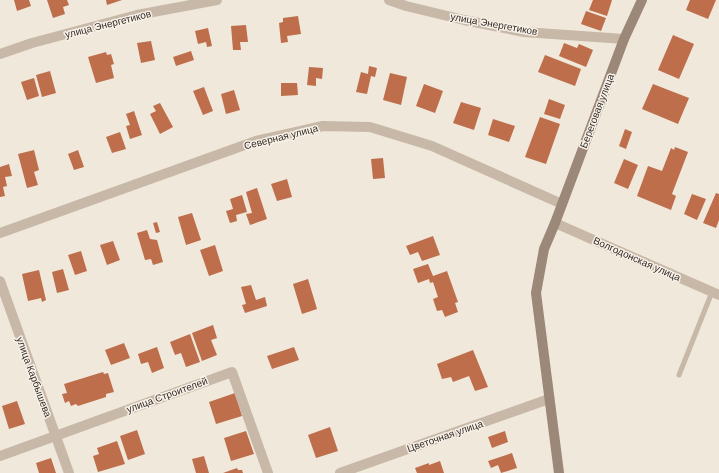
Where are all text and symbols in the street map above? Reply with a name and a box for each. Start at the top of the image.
street label: улица Энергетиков [64,7,152,41]
street label: улица Энергетиков [449,10,539,38]
street label: Береговая улица [577,72,617,150]
street label: Северная улица [243,121,320,152]
street label: Волгодонская улица [591,234,683,284]
street label: улица Карбышева [13,335,55,419]
street label: улица Строителей [125,374,209,416]
street label: Цветочная улица [405,417,485,455]

